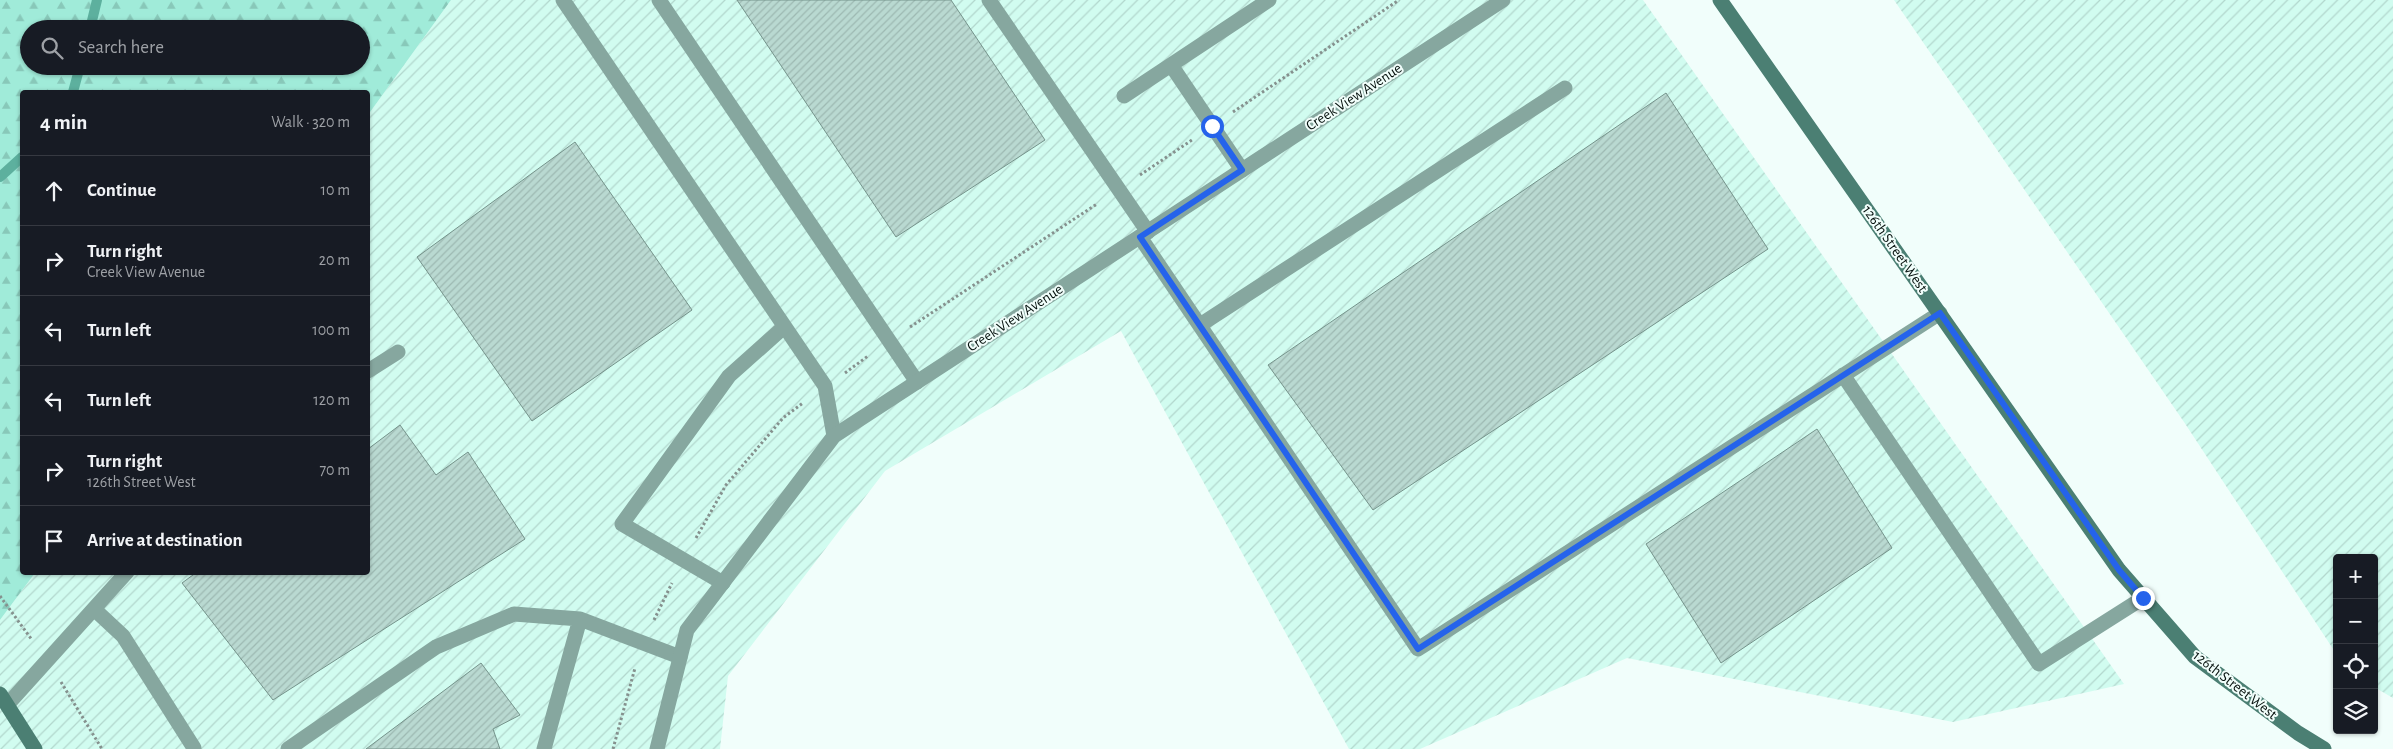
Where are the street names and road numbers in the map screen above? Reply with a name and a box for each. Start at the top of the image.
street label: Creek View Avenue [1303,60,1405,133]
street label: 126th Street West [1860,203,1930,295]
street label: Creek View Avenue [964,281,1066,354]
street label: 126th Street West [2190,648,2280,722]

